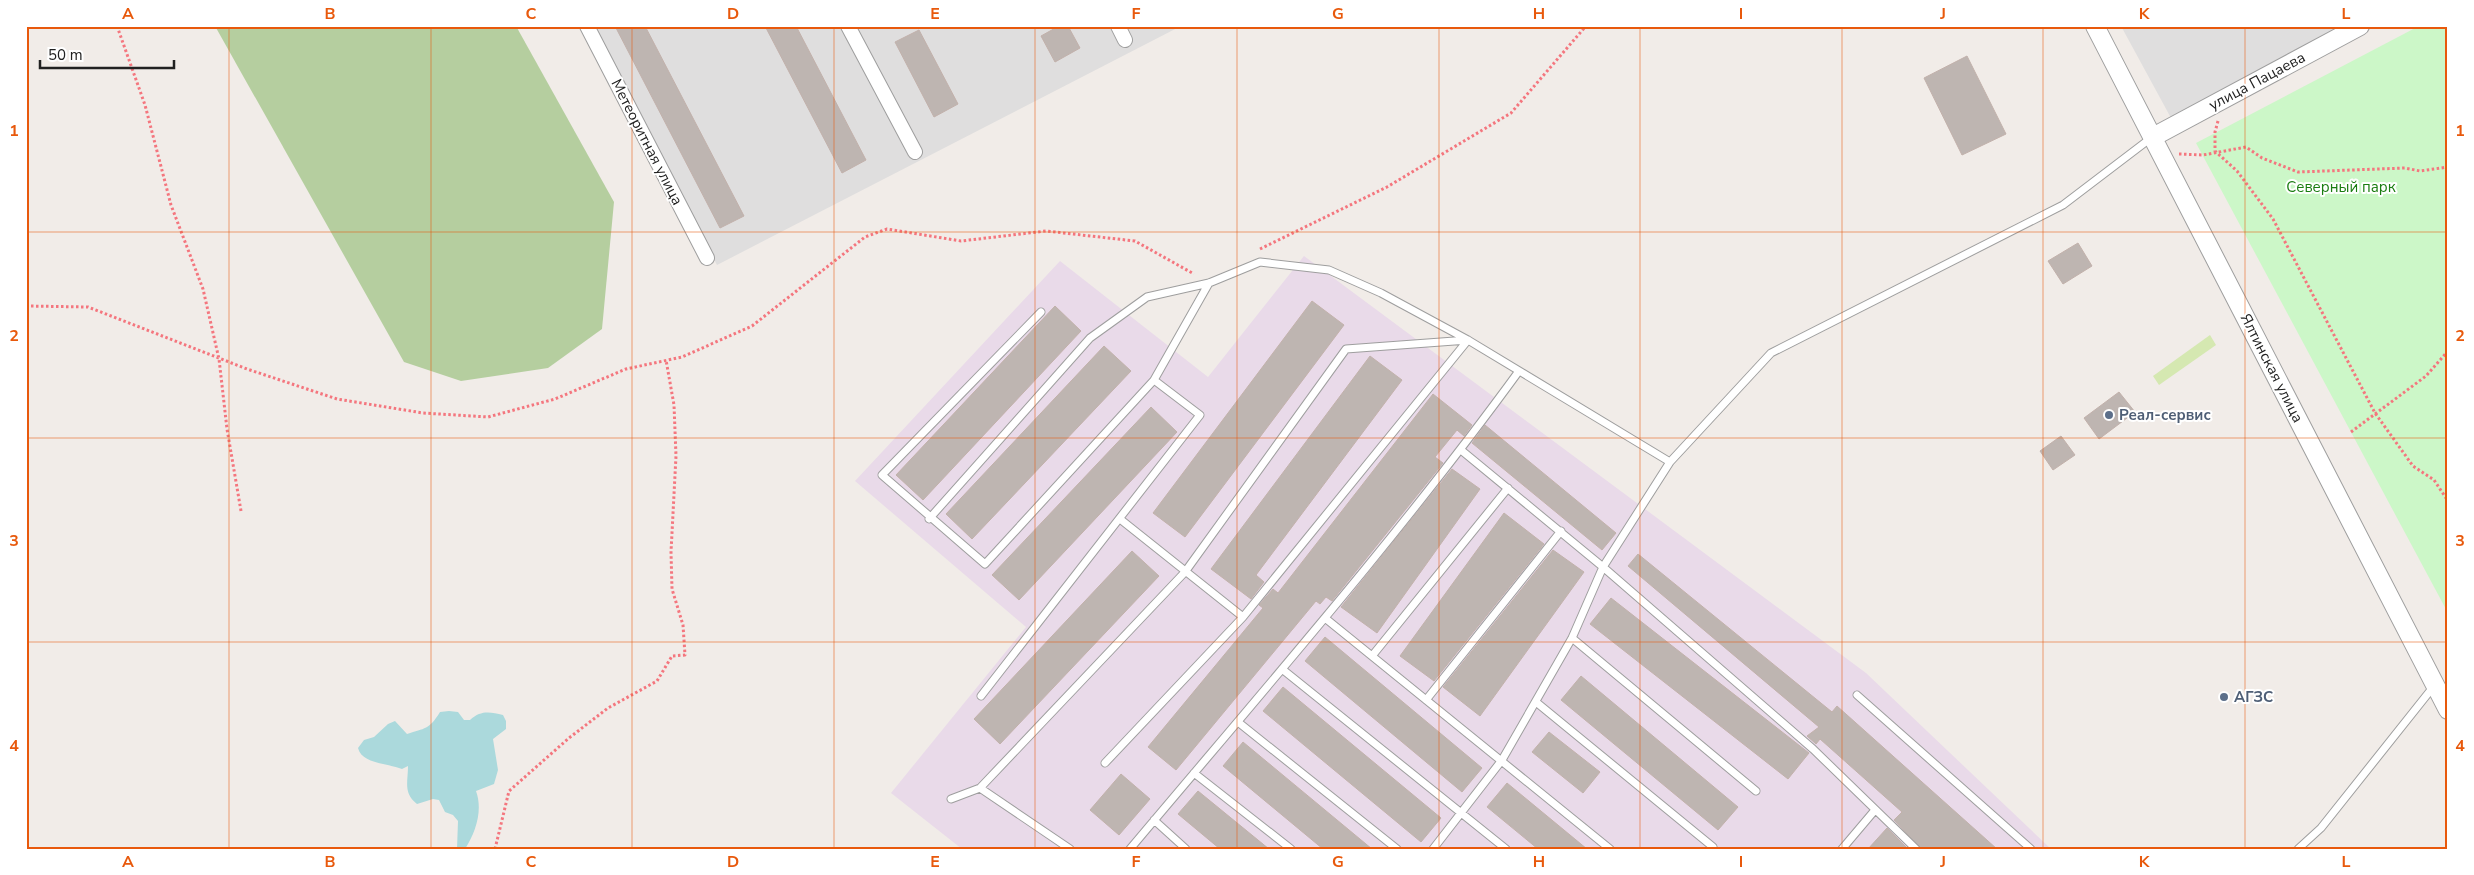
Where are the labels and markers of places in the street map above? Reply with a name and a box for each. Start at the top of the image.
place label: Реал-сервис [2119,405,2211,425]
marker: Реал-сервис [2103,409,2115,421]
place label: АГЗС [2234,687,2273,707]
marker: АГЗС [2218,691,2230,703]

